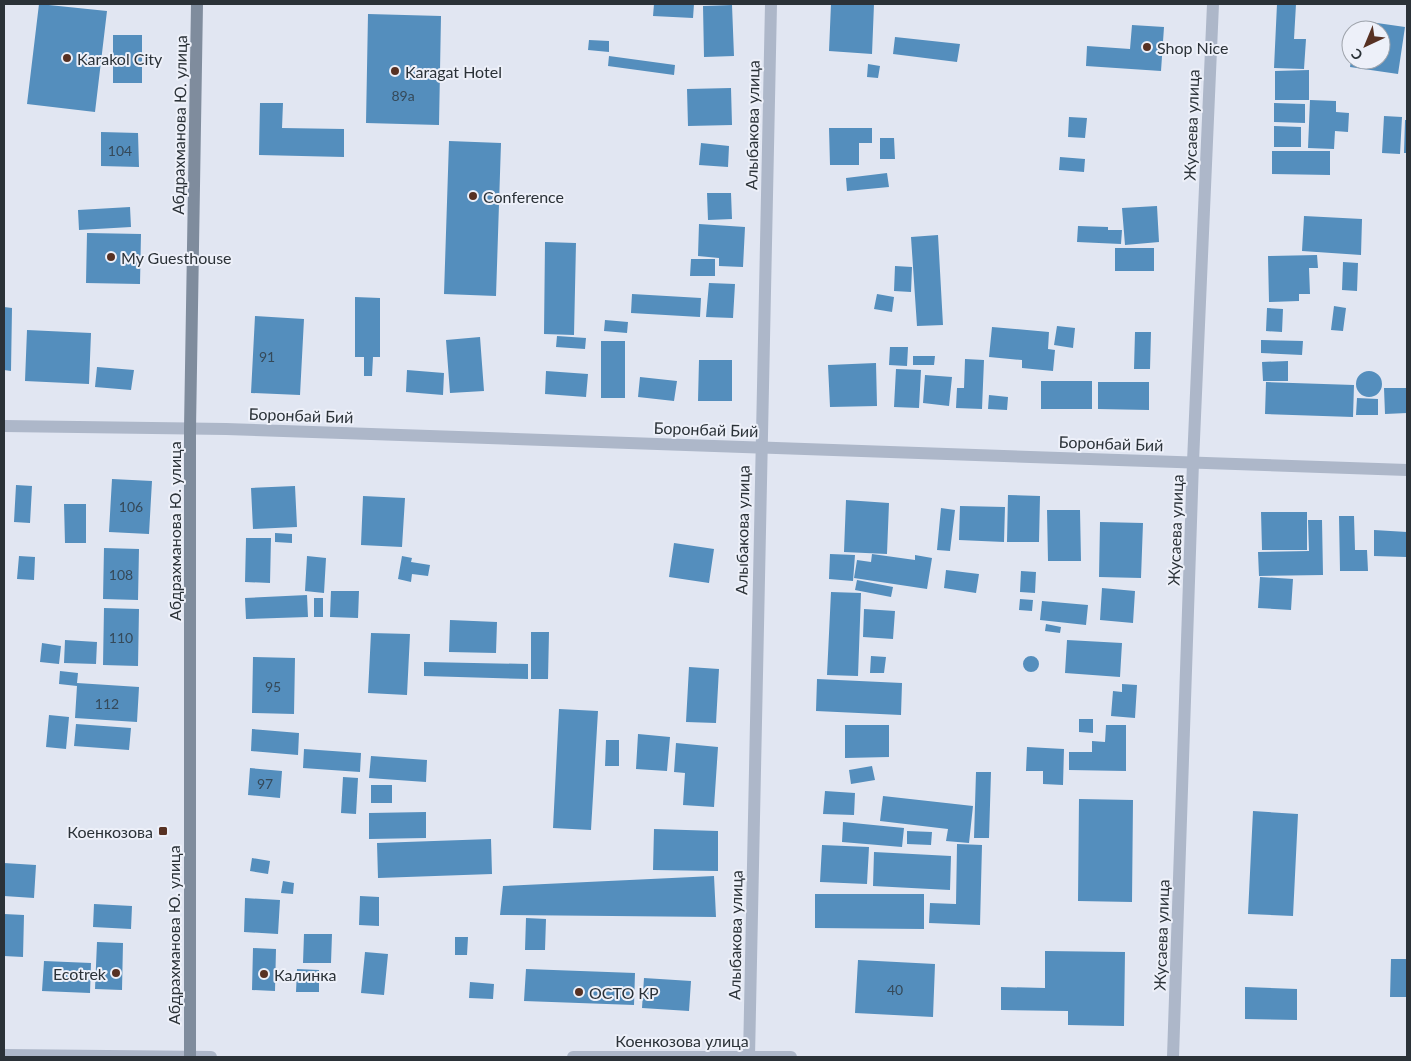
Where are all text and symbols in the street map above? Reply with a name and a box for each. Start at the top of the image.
north arrow [1341,20,1391,70]
street label: Абдрахманова Ю. улица [168,35,190,215]
place label: Shop Nice [1157,38,1229,57]
marker: Shop Nice [1141,41,1153,53]
text: С [1347,45,1366,64]
place label: Karakol City [77,49,163,68]
marker: Karakol City [61,52,73,64]
street label: Алыбакова улица [741,60,763,190]
place label: Karagat Hotel [405,62,502,81]
marker: Karagat Hotel [389,65,401,77]
street label: Жусаева улица [1180,69,1202,181]
house number: 89а [391,87,415,104]
house number: 104 [108,142,132,159]
place label: Conference [483,187,564,206]
marker: Conference [467,190,479,202]
place label: My Guesthouse [121,248,232,267]
marker: My Guesthouse [105,251,117,263]
house number: 91 [259,348,275,365]
street label: Боронбай Бий [248,404,354,426]
street label: Боронбай Бий [653,418,759,440]
street label: Боронбай Бий [1058,432,1164,454]
street label: Абдрахманова Ю. улица [165,441,184,621]
street label: Алыбакова улица [731,465,753,595]
street label: Жусаева улица [1164,474,1186,586]
house number: 106 [119,498,143,515]
house number: 108 [109,566,133,583]
house number: 110 [109,629,133,646]
house number: 95 [265,678,281,695]
house number: 112 [95,695,119,712]
house number: 97 [257,775,273,792]
place label: Коенкозова [67,822,153,841]
marker: Коенкозова [157,825,169,837]
street label: Абдрахманова Ю. улица [164,845,183,1025]
street label: Алыбакова улица [724,870,746,1000]
street label: Жусаева улица [1150,879,1172,991]
place label: Ecotrek [53,964,107,983]
place label: Калинка [274,965,336,984]
marker: Ecotrek [110,967,122,979]
marker: Калинка [258,968,270,980]
house number: 40 [887,981,903,998]
place label: ОСТО КР [589,983,659,1002]
marker: ОСТО КР [573,986,585,998]
street label: Коенкозова улица [615,1031,749,1050]

